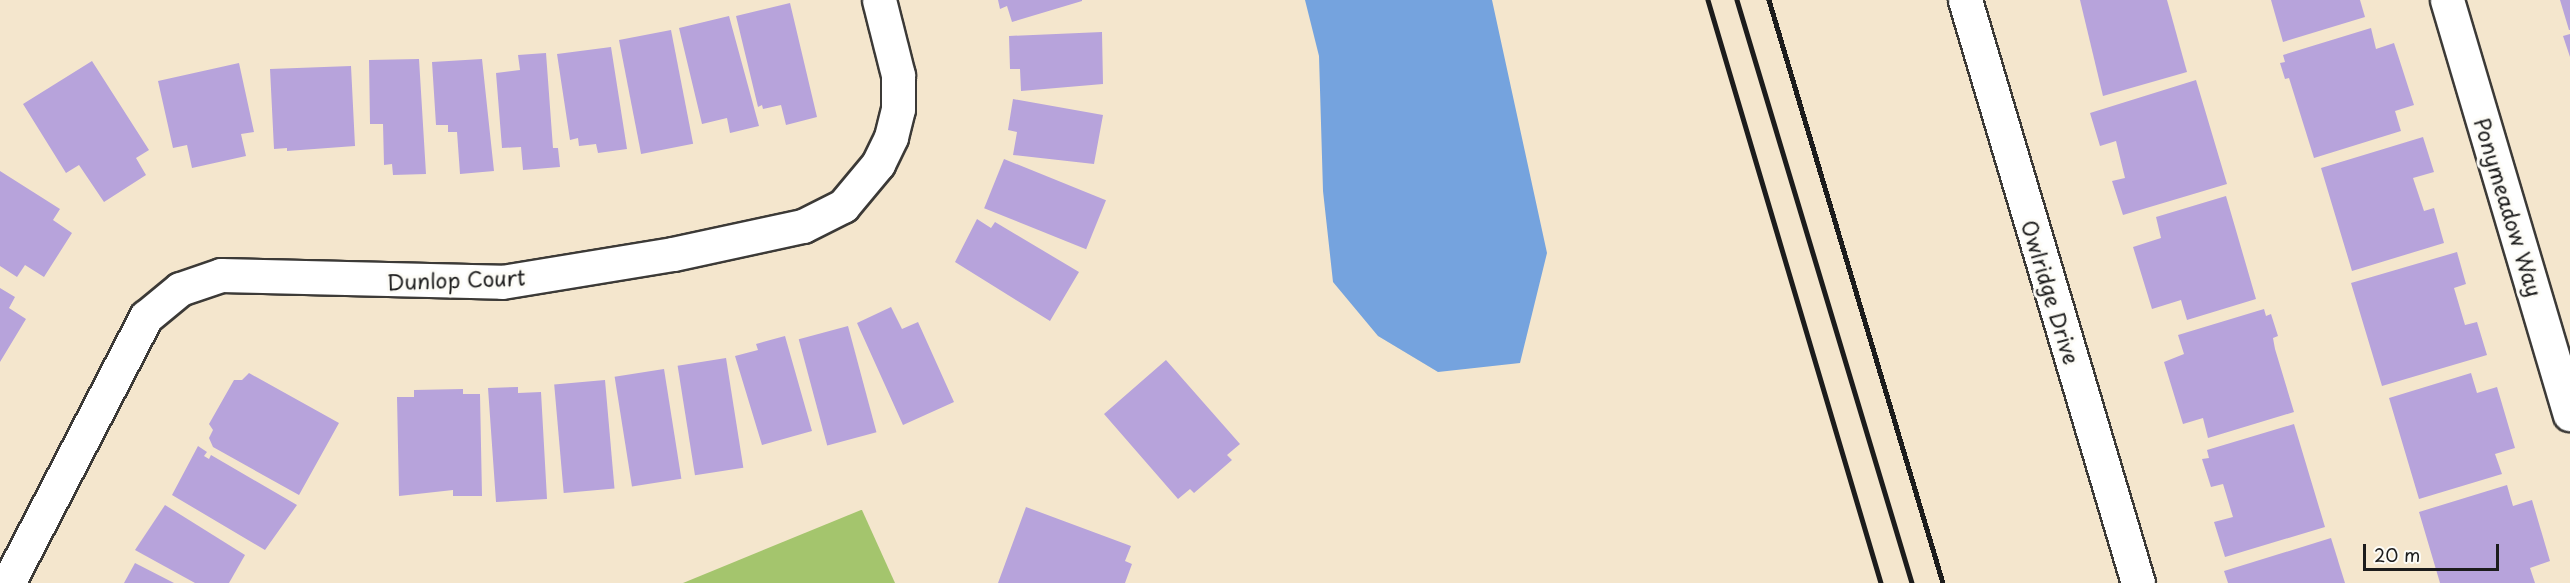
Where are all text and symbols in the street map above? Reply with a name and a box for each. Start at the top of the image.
street label: Ponymeadow Way [2470,115,2548,299]
street label: Owlridge Drive [2017,217,2085,367]
street label: Dunlop Court [387,264,525,294]
scale bar [2366,532,2502,570]
text: 20 m [2374,541,2420,568]

